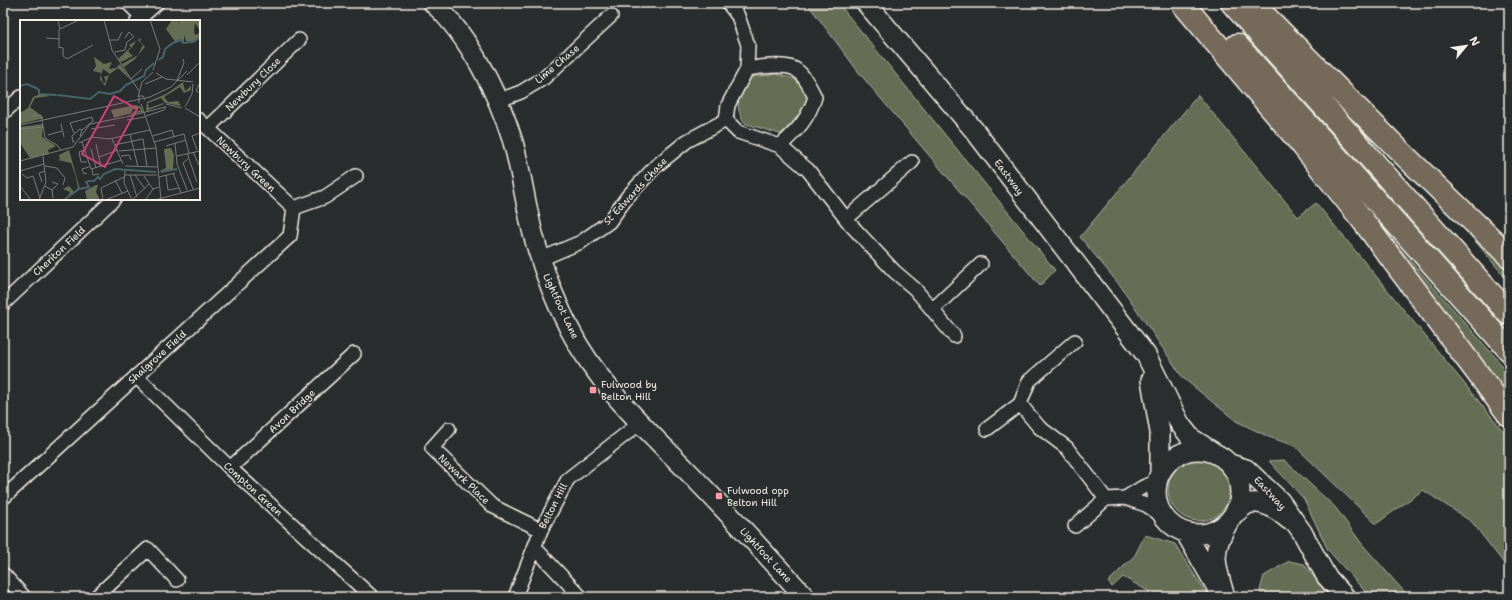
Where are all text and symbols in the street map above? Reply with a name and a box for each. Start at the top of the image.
inset map [20,20,200,200]
north arrow [1446,26,1486,66]
text: N [1466,34,1483,49]
street label: Lime Chase [532,41,582,86]
street label: Newbury Close [222,54,284,114]
street label: Newbury Green [214,133,278,195]
street label: St Edwards Chase [600,154,670,228]
street label: Eastway [991,156,1027,198]
street label: Cheriton Field [30,223,89,279]
street label: Lightfoot Lane [540,271,582,341]
street label: Shalgrove Field [125,327,189,387]
place label: Fulwood by Belton Hill [601,378,657,403]
marker: Fulwood by Belton Hill [588,385,598,395]
street label: Avon Bridge [266,386,318,436]
street label: Newark Place [436,451,493,507]
street label: Compton Green [221,459,285,519]
street label: Eastway [1251,473,1289,513]
street label: Belton Hill [536,481,570,531]
place label: Fulwood opp Belton Hill [727,484,789,509]
marker: Fulwood opp Belton Hill [714,491,724,501]
street label: Lightfoot Lane [737,525,795,586]

